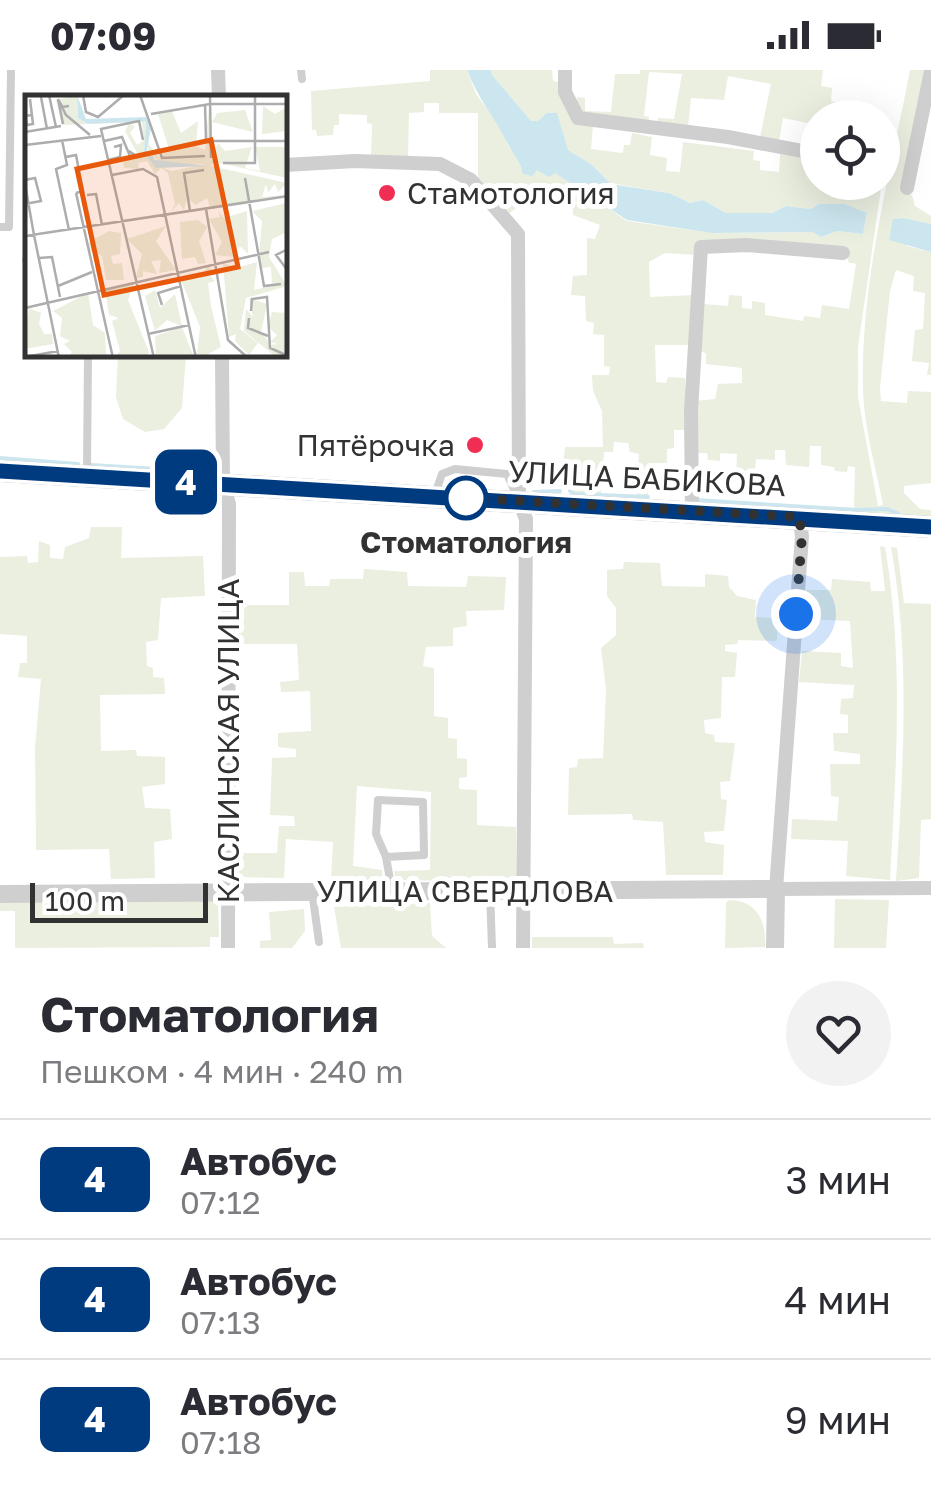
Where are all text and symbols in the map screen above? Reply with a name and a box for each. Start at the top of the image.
text: 07:09 [50,13,156,58]
inset map [25,95,288,358]
map controls [800,100,900,200]
button: locate [800,100,900,200]
place label: Стамотология [407,175,615,211]
marker: Стамотология [376,182,398,204]
place label: Пятёрочка [297,427,455,463]
marker: Пятёрочка [464,434,486,456]
line badge: 4 [154,450,218,514]
street label: УЛИЦА БАБИКОВА [507,453,787,503]
text: 4 [175,461,197,503]
marker: Стоматология [445,477,487,519]
place label: Стоматология [360,524,572,560]
street label: КАСЛИНСКАЯ УЛИЦА [210,578,246,904]
your location [771,589,821,639]
street label: УЛИЦА СВЕРДЛОВА [317,873,613,909]
scale bar [30,878,208,923]
text: 100 m [45,884,125,917]
button: heart [786,981,891,1086]
text: Стоматология [40,985,379,1043]
text: Пешком · 4 мин · 240 m [40,1052,404,1090]
text: Автобус [180,1138,337,1183]
text: 3 мин [786,1157,891,1202]
text: 4 [84,1158,106,1200]
text: 07:12 [180,1183,260,1221]
text: Автобус [180,1258,337,1303]
text: 4 мин [785,1277,891,1322]
text: 4 [84,1278,106,1320]
text: 07:13 [180,1303,261,1341]
text: Автобус [180,1378,337,1423]
text: 9 мин [785,1397,891,1442]
text: 4 [84,1398,106,1440]
text: 07:18 [180,1423,261,1461]

